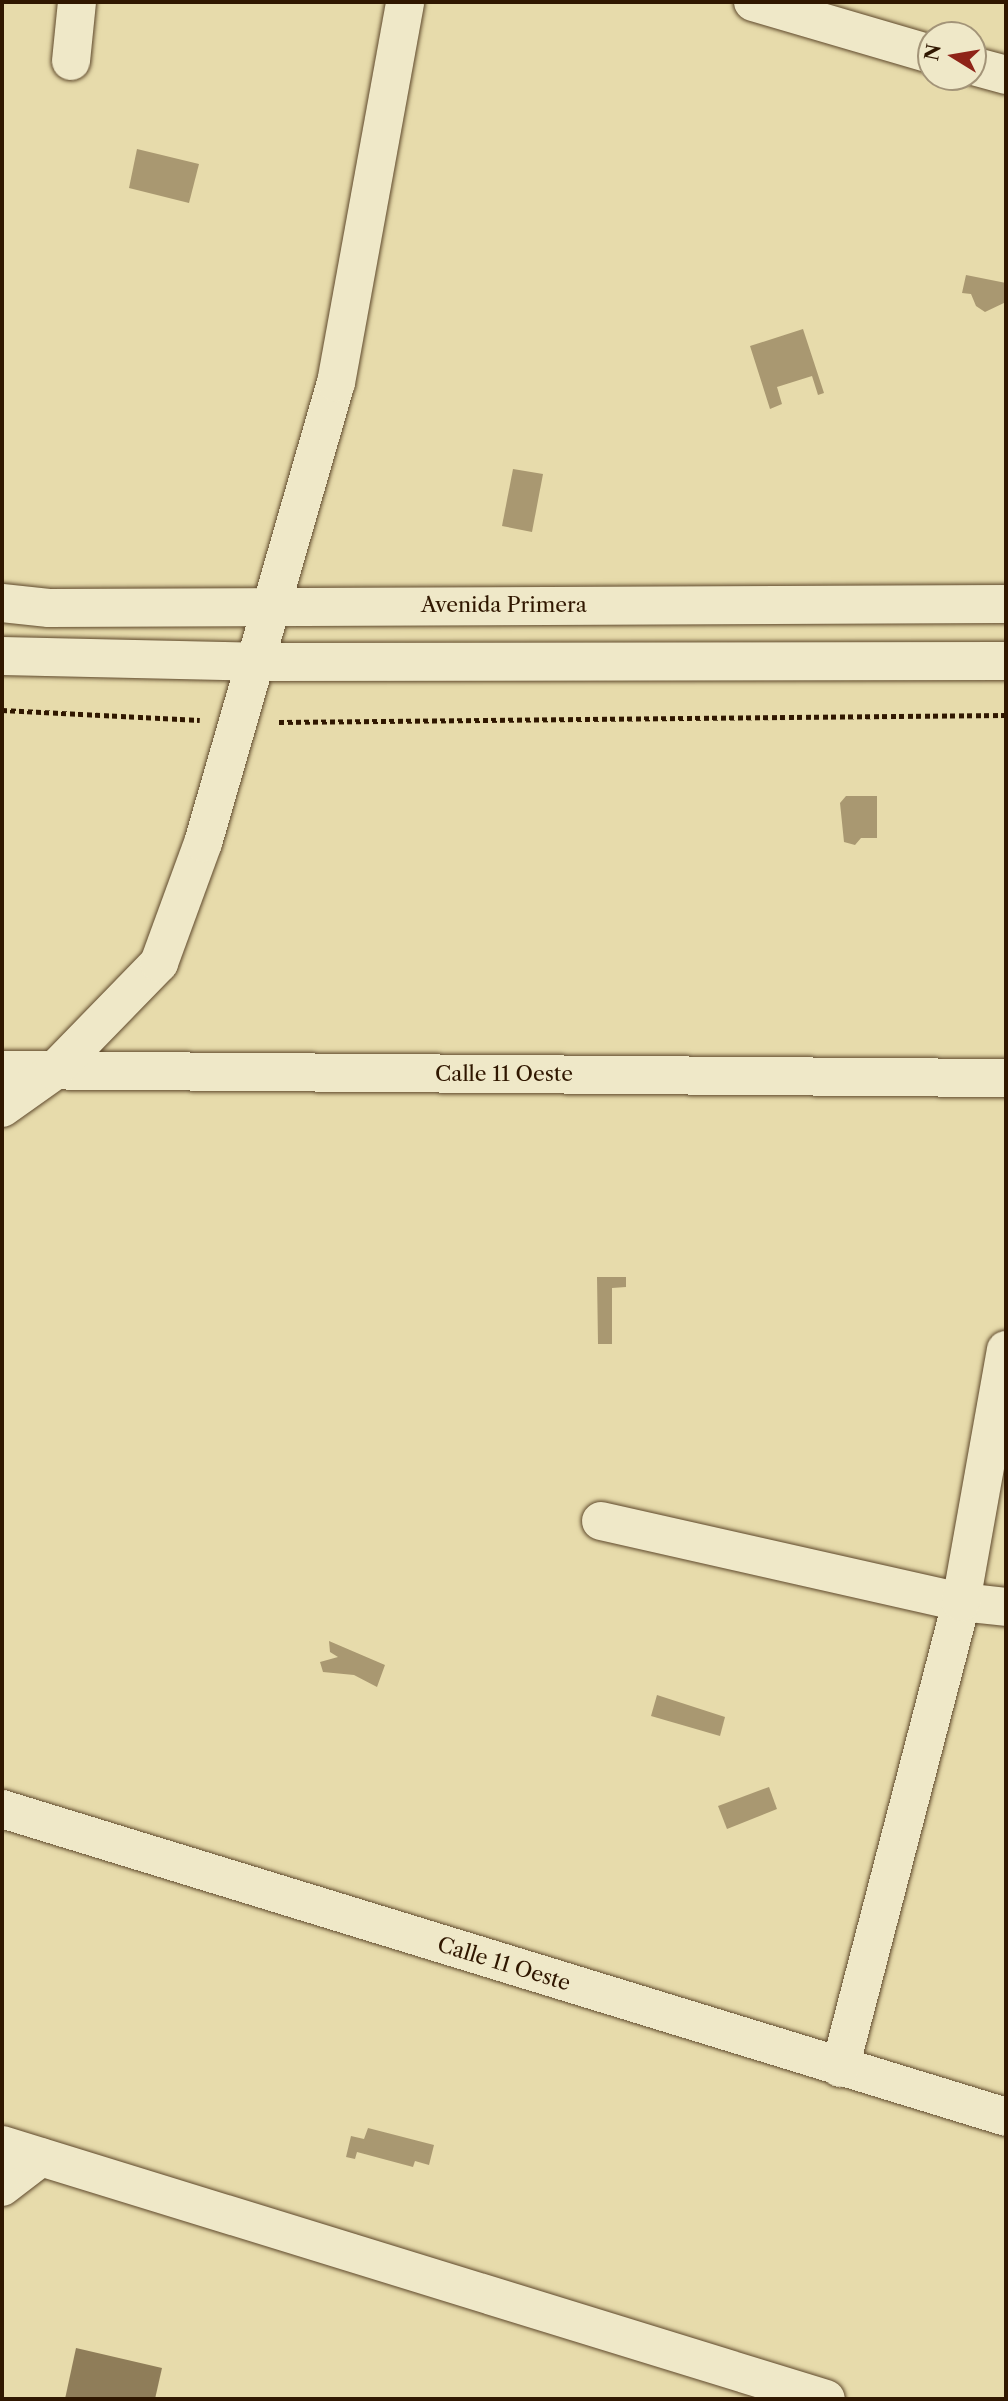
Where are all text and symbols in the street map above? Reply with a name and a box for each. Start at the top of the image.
north arrow [917,21,987,91]
text: N [920,42,946,63]
street label: Avenida Primera [421,592,587,618]
street label: Calle 11 Oeste [435,1061,573,1087]
street label: Calle 11 Oeste [434,1932,574,1996]

